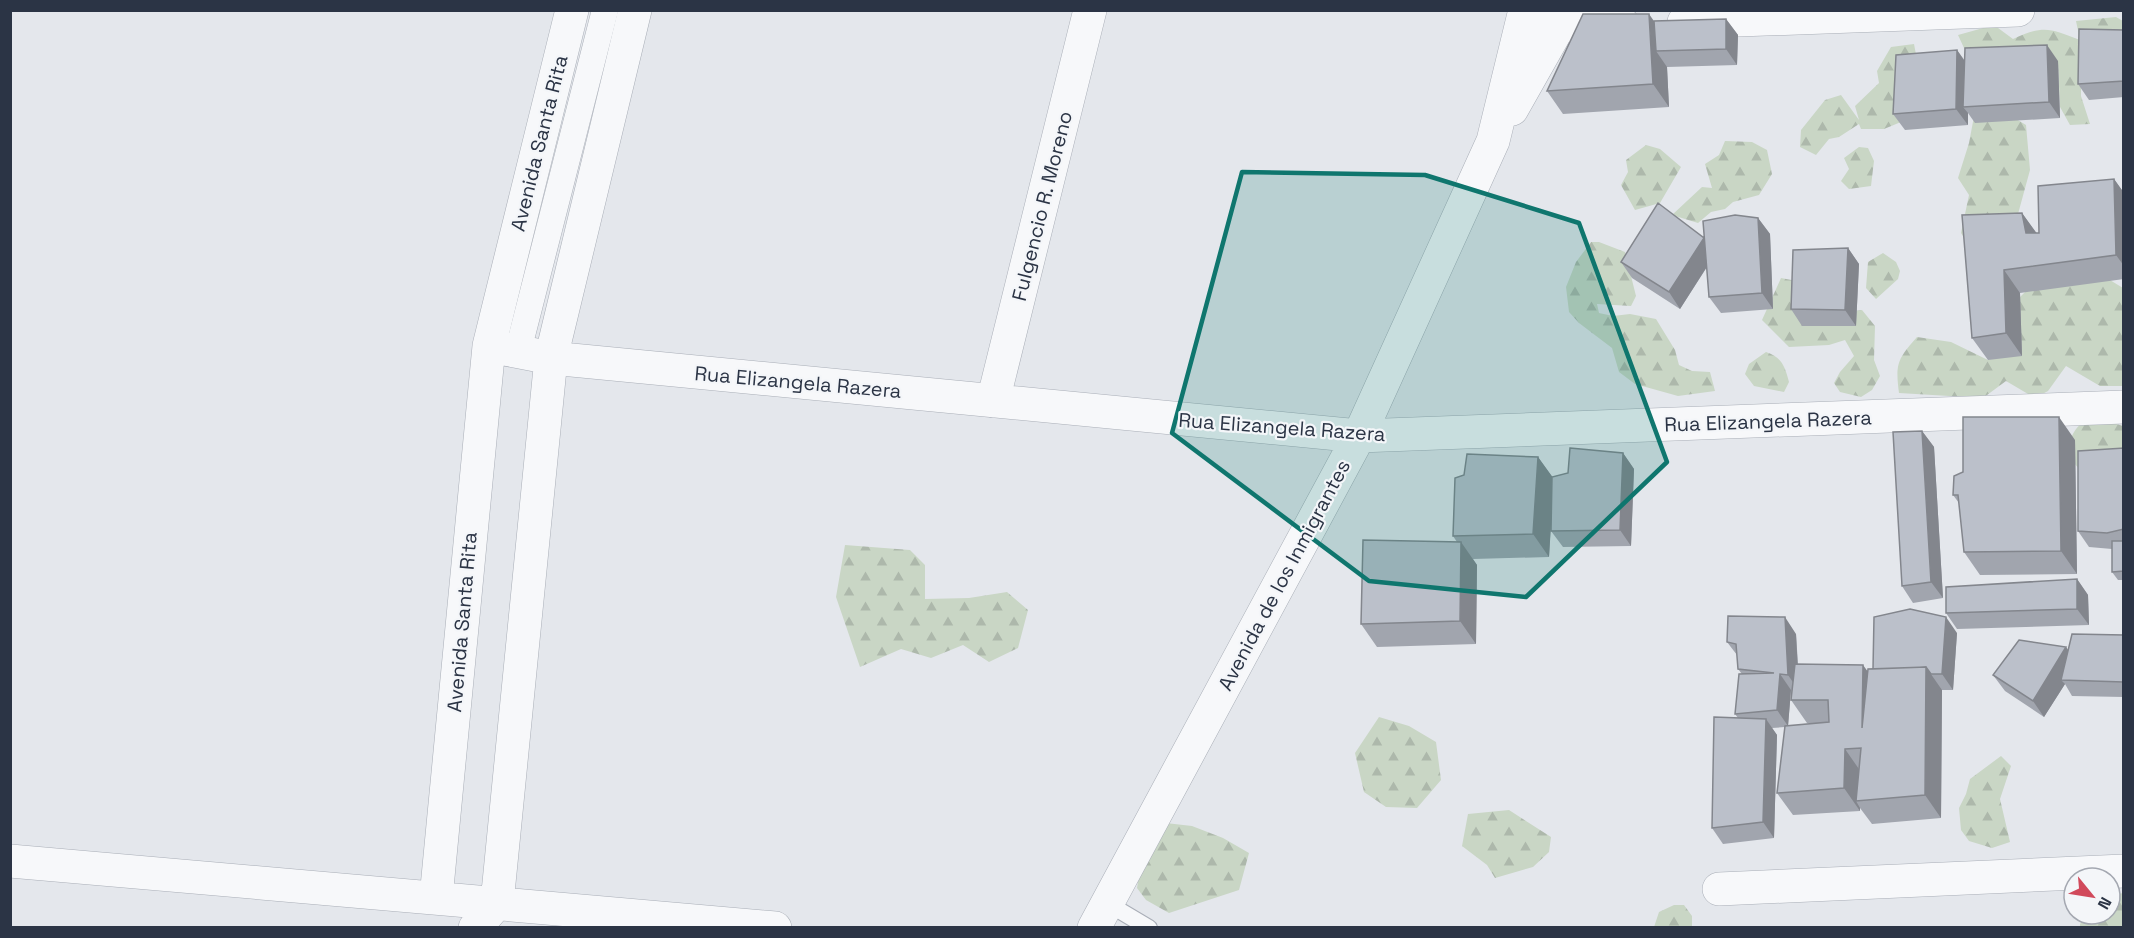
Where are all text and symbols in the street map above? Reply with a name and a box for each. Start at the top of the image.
street label: Avenida Santa Rita [505,52,573,234]
street label: Fulgencio R. Moreno [1006,108,1078,304]
street label: Rua Elizangela Razera [693,360,903,404]
street label: Rua Elizangela Razera [1664,404,1872,438]
street label: Rua Elizangela Razera [1178,407,1386,447]
street label: Avenida de los Inmigrantes [1212,455,1356,695]
street label: Avenida Santa Rita [441,531,483,713]
north arrow [2062,866,2122,926]
text: N [2093,893,2116,913]

